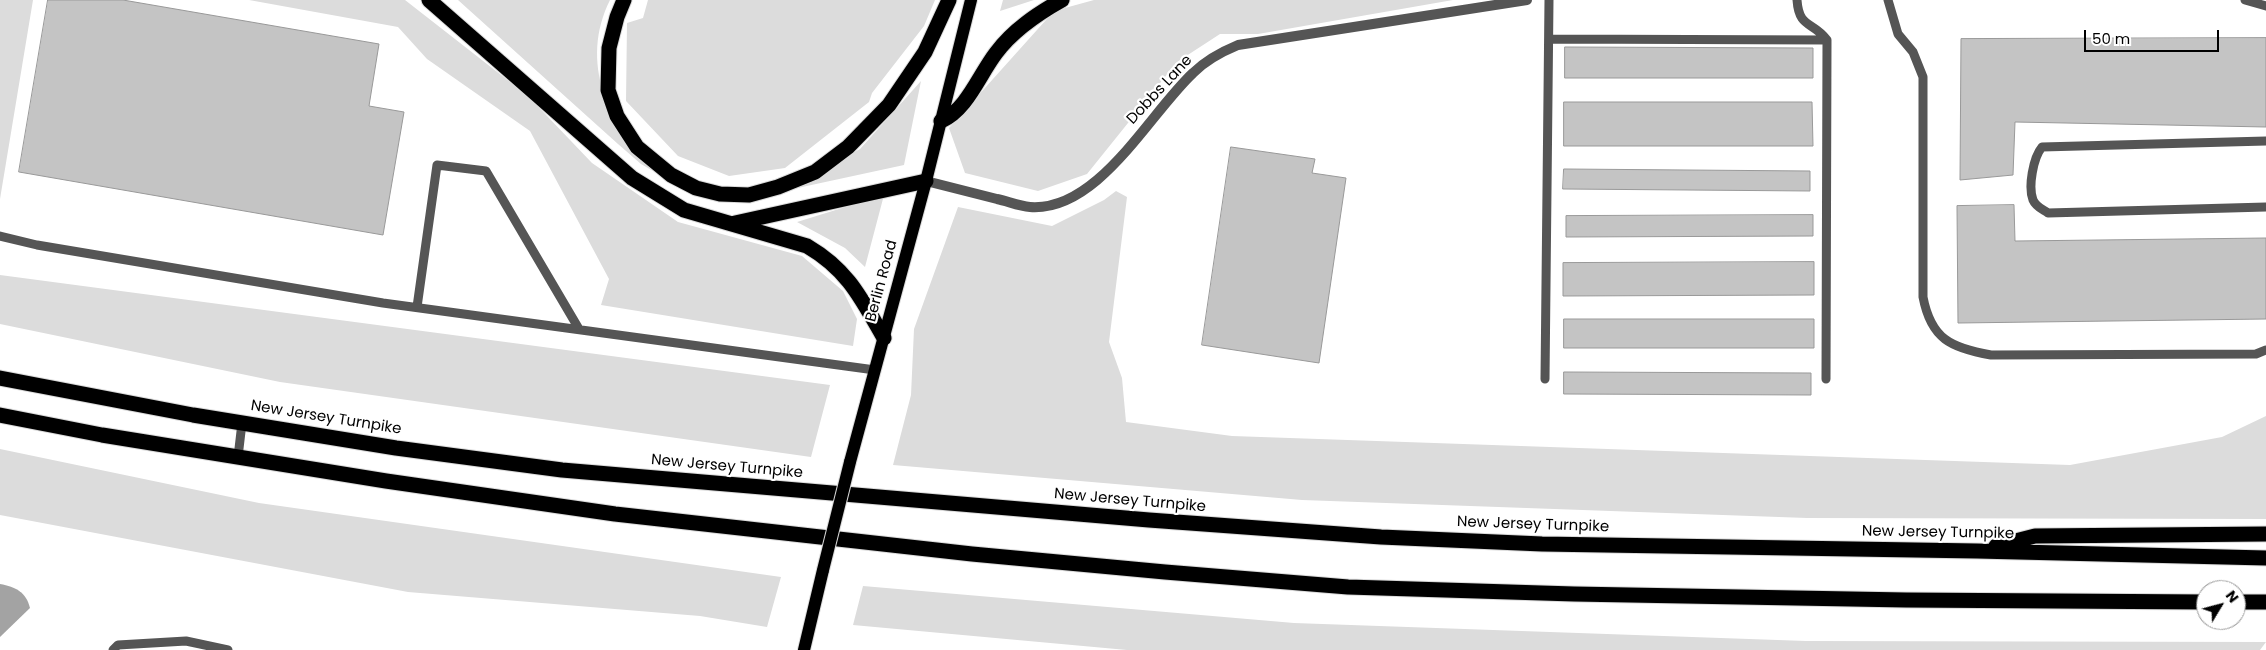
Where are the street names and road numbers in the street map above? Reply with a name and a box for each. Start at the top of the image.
street label: Dobbs Lane [1123,52,1197,128]
street label: Berlin Road [862,238,902,324]
street label: New Jersey Turnpike [249,397,403,439]
street label: New Jersey Turnpike [650,451,804,483]
street label: New Jersey Turnpike [1053,485,1207,517]
street label: New Jersey Turnpike [1457,513,1609,537]
street label: New Jersey Turnpike [1862,523,2014,543]

